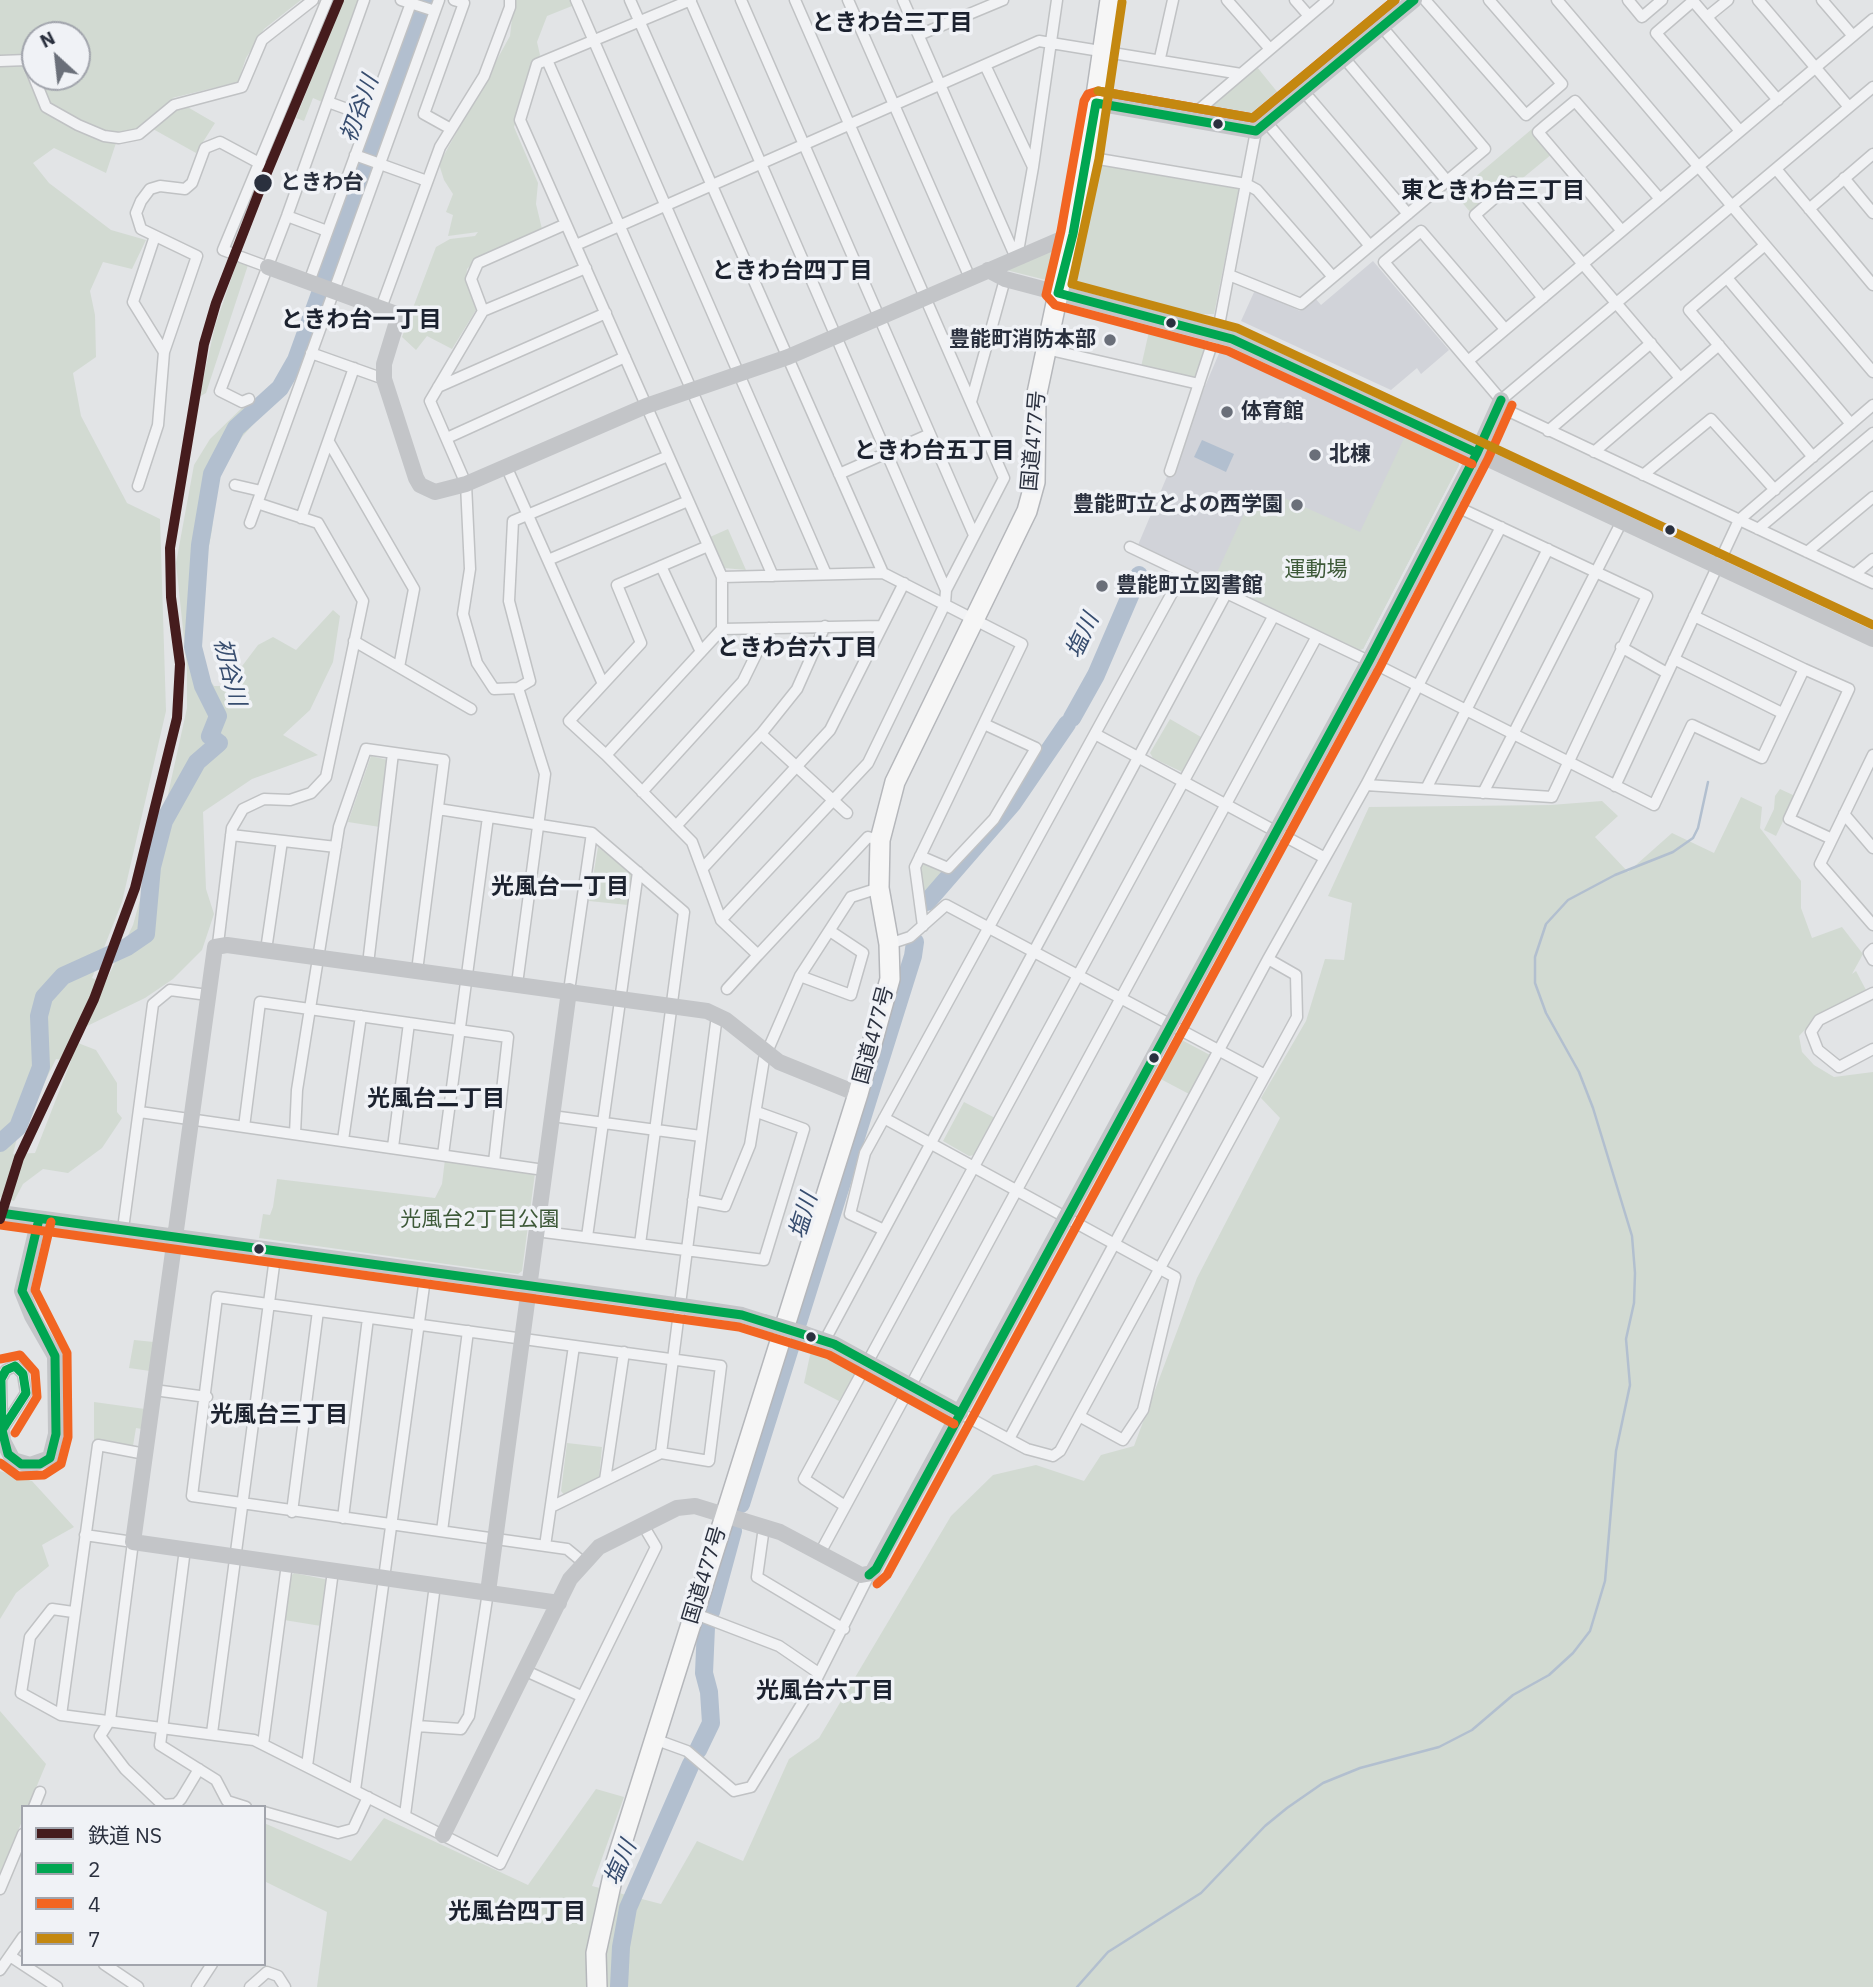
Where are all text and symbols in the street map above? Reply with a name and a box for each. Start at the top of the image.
district label: ときわ台三丁目 [812,9,972,37]
north arrow [21,21,91,91]
text: N [36,25,59,53]
water label: 初谷川 [335,72,385,146]
unlabelled marker [1211,117,1225,131]
place label: ときわ台 [280,170,364,196]
marker: ときわ台 [252,172,274,194]
district label: 東ときわ台三丁目 [1401,177,1585,205]
district label: ときわ台四丁目 [712,257,872,285]
district label: ときわ台一丁目 [281,306,441,334]
unlabelled marker [1164,316,1178,330]
place label: 豊能町消防本部 [949,327,1096,353]
marker: 豊能町消防本部 [1102,332,1118,348]
street label: 国道477号 [1017,390,1051,492]
place label: 体育館 [1241,399,1304,425]
marker: 体育館 [1219,404,1235,420]
district label: ときわ台五丁目 [854,437,1014,465]
place label: 北棟 [1329,442,1371,468]
marker: 北棟 [1307,447,1323,463]
place label: 豊能町立とよの西学園 [1073,492,1283,518]
marker: 豊能町立とよの西学園 [1289,497,1305,513]
unlabelled marker [1663,523,1677,537]
park label: 運動場 [1285,557,1347,583]
place label: 豊能町立図書館 [1116,573,1263,599]
marker: 豊能町立図書館 [1094,578,1110,594]
water label: 塩川 [1061,609,1105,663]
district label: ときわ台六丁目 [717,634,877,662]
water label: 初谷川 [207,635,251,709]
district label: 光風台一丁目 [491,873,629,901]
street label: 国道477号 [849,983,899,1087]
unlabelled marker [1147,1051,1161,1065]
district label: 光風台二丁目 [367,1085,505,1113]
water label: 塩川 [784,1190,824,1242]
park label: 光風台2丁目公園 [400,1207,560,1233]
unlabelled marker [252,1242,266,1256]
unlabelled marker [804,1330,818,1344]
district label: 光風台三丁目 [210,1401,348,1429]
street label: 国道477号 [678,1523,732,1627]
district label: 光風台六丁目 [756,1677,894,1705]
legend [21,1805,266,1966]
text: 鉄道 NS [88,1821,162,1849]
water label: 塩川 [599,1836,643,1890]
text: 2 [88,1855,101,1883]
text: 4 [88,1890,101,1918]
district label: 光風台四丁目 [448,1898,586,1926]
text: 7 [88,1925,101,1953]

